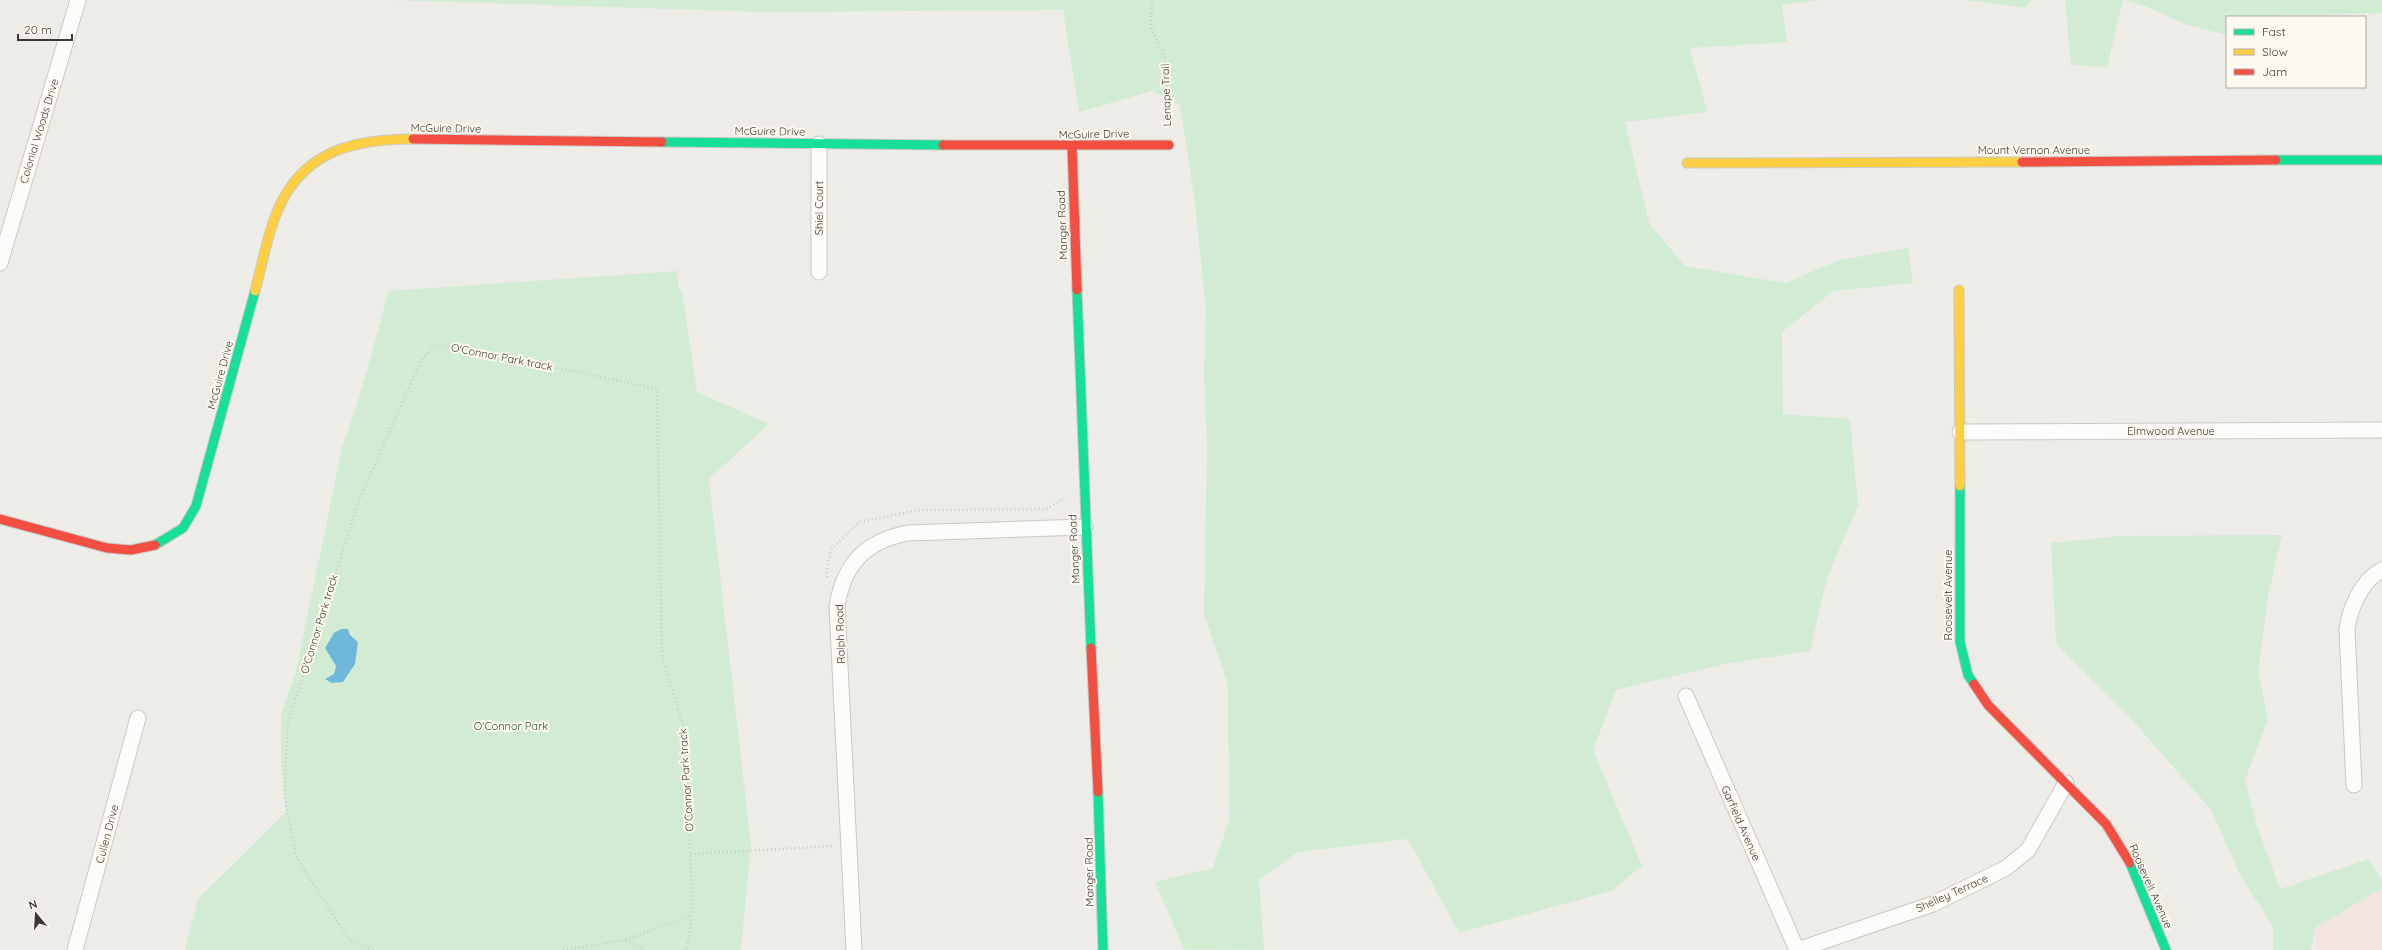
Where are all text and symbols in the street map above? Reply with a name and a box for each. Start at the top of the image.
scale bar [18,16,72,42]
legend [2226,16,2366,88]
text: 20 m [24,22,52,37]
text: Fast [2262,24,2286,39]
text: Slow [2262,44,2288,59]
street label: Lenape Trail [1158,63,1174,127]
text: Jam [2262,64,2287,79]
street label: Colonial Woods Drive [16,77,62,185]
street label: McGuire Drive [411,120,481,136]
street label: McGuire Drive [735,123,805,139]
street label: McGuire Drive [1059,126,1129,142]
street label: Mount Vernon Avenue [1978,143,2090,157]
street label: Shiel Court [812,180,826,235]
street label: Manger Road [1054,190,1070,260]
street label: McGuire Drive [204,339,236,411]
street label: O'Connor Park track [450,340,554,374]
street label: Elmwood Avenue [2127,424,2215,438]
street label: Manger Road [1065,514,1083,584]
street label: Roosevelt Avenue [1941,550,1955,640]
street label: O'Connor Park track [297,572,341,675]
street label: Ralph Road [832,604,848,664]
park label: O'Connor Park [474,719,548,733]
street label: O'Connor Park track [675,728,697,832]
street label: Garfield Avenue [1718,783,1764,863]
street label: Cullen Drive [92,803,122,865]
street label: Manger Road [1081,837,1097,907]
street label: Roosevelt Avenue [2126,842,2176,930]
street label: Shelley Terrace [1914,871,1990,915]
north arrow [16,894,56,934]
text: N [27,897,39,912]

